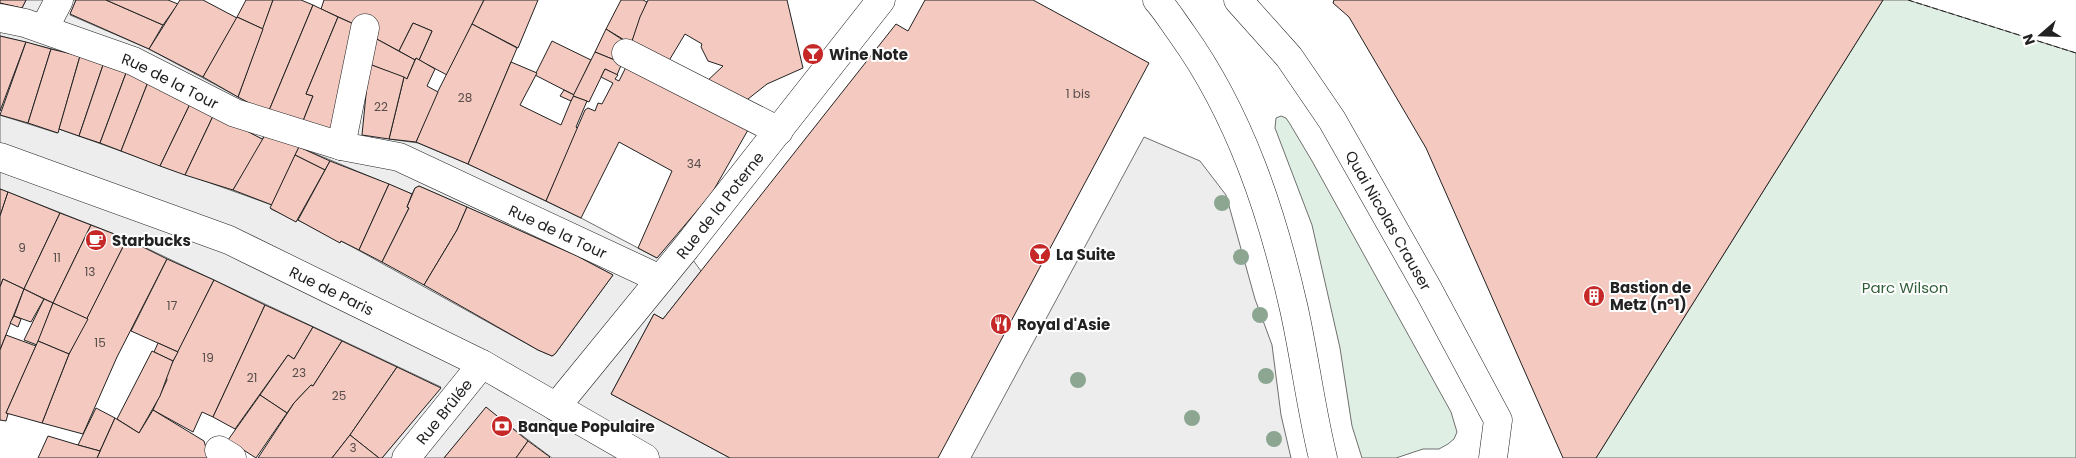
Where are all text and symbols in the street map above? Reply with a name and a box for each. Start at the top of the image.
north arrow [2016,10,2066,60]
text: N [2018,31,2040,48]
bar icon: Wine Note [801,42,825,66]
place label: Wine Note [829,44,908,65]
street label: Rue de la Tour [119,47,223,114]
house number: 1 bis [1066,85,1090,102]
house number: 28 [458,89,472,106]
house number: 22 [374,98,388,115]
street label: Quai Nicolas Crauser [1341,146,1437,294]
street label: Rue de la Poterne [671,147,768,263]
house number: 34 [687,155,702,172]
street label: Rue de la Tour [505,199,611,263]
cafe icon: Starbucks [84,228,108,252]
place label: Starbucks [112,230,191,251]
house number: 9 [18,239,26,256]
bar icon: La Suite [1028,242,1052,266]
place label: La Suite [1056,244,1116,265]
house number: 11 [53,249,61,266]
street label: Rue de Paris [286,261,378,320]
house number: 13 [85,263,95,280]
place label: Bastion de Metz (n°1) [1610,277,1691,315]
park label: Parc Wilson [1862,277,1948,298]
building icon: Bastion de Metz (n°1) [1582,284,1606,308]
house number: 17 [167,297,178,314]
restaurant icon: Royal d'Asie [989,312,1013,336]
place label: Royal d'Asie [1017,314,1110,335]
house number: 15 [94,334,106,351]
house number: 19 [202,349,214,366]
house number: 23 [292,364,306,381]
house number: 21 [247,369,257,386]
street label: Rue Brûlée [411,374,477,449]
house number: 25 [332,387,346,404]
bank icon: Banque Populaire [490,414,514,438]
place label: Banque Populaire [518,416,655,437]
house number: 3 [349,439,357,456]

